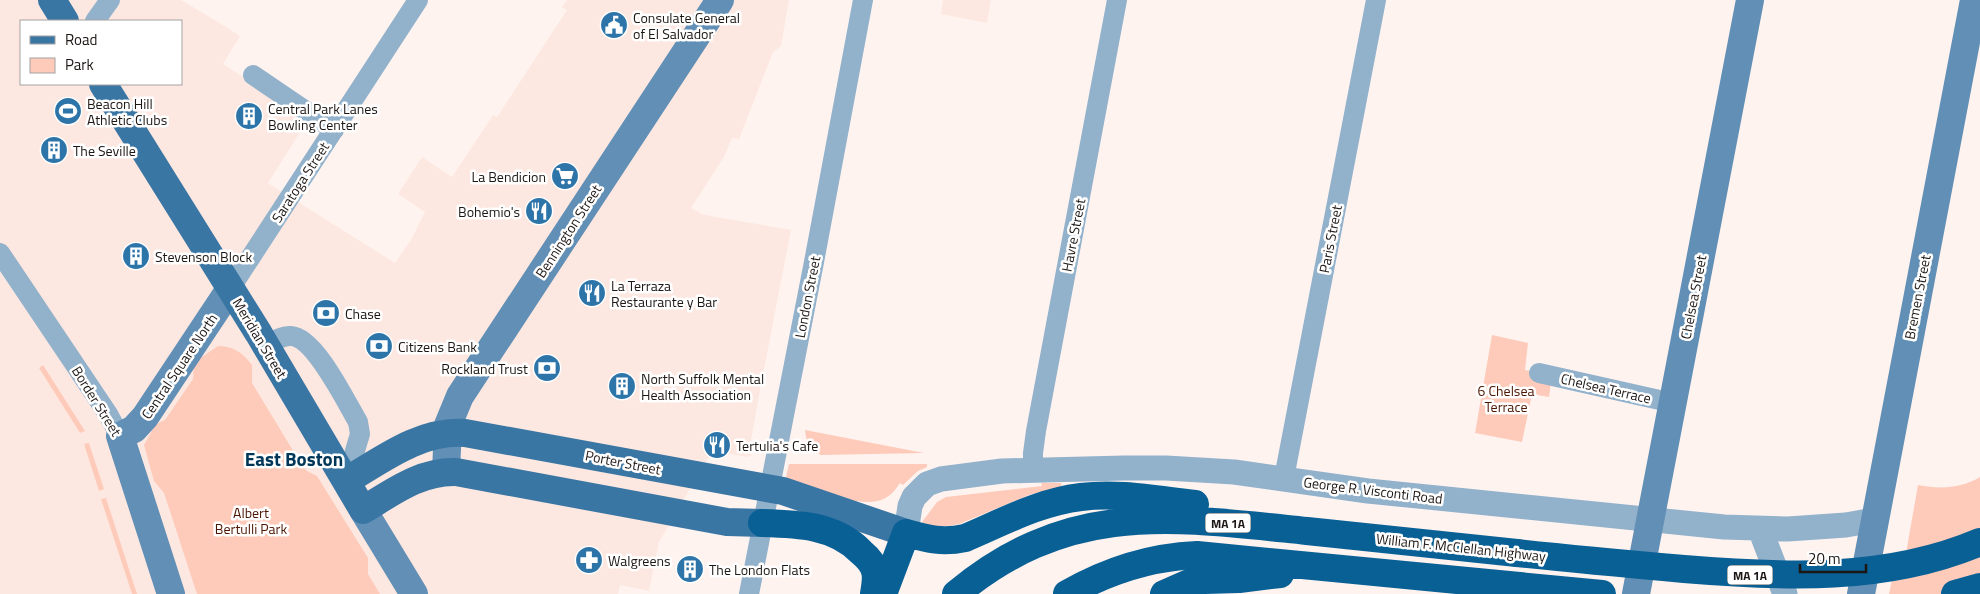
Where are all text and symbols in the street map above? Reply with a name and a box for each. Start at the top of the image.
place label: Consulate General of El Salvador [633,7,740,44]
public building icon: Consulate General of El Salvador [599,10,629,40]
legend [20,20,182,85]
text: Road [65,28,97,51]
text: Park [65,53,94,76]
place label: Beacon Hill Athletic Clubs [87,93,167,130]
sports icon: Beacon Hill Athletic Clubs [53,96,83,126]
place label: Central Park Lanes Bowling Center [268,98,378,135]
building icon: Central Park Lanes Bowling Center [234,101,264,131]
building icon: The Seville [39,135,69,165]
street label: Saratoga Street [266,138,334,226]
place label: The Seville [73,140,136,161]
supermarket icon: La Bendicion [550,161,580,191]
place label: La Bendicion [471,166,546,187]
street label: Bennington Street [530,180,606,282]
restaurant icon: Bohemio's [524,196,554,226]
street label: Havre Street [1056,197,1090,273]
place label: Bohemio's [458,201,520,222]
street label: Paris Street [1313,203,1347,275]
building icon: Stevenson Block [121,241,151,271]
place label: Stevenson Block [155,246,252,267]
street label: Chelsea Street [1675,253,1711,341]
street label: Bremen Street [1899,253,1936,341]
street label: London Street [789,254,825,340]
place label: La Terraza Restaurante y Bar [611,275,717,312]
restaurant icon: La Terraza Restaurante y Bar [577,278,607,308]
street label: Meridian Street [228,294,292,382]
bank icon: Chase [311,298,341,328]
place label: Chase [345,303,381,324]
street label: Central Square North [136,309,222,423]
bank icon: Citizens Bank [364,331,394,361]
place label: Citizens Bank [398,336,477,357]
bank icon: Rockland Trust [532,353,562,383]
place label: Rockland Trust [441,358,528,379]
street label: Border Street [67,362,127,440]
street label: Chelsea Terrace [1559,367,1653,409]
place label: North Suffolk Mental Health Association [641,368,764,405]
building icon: North Suffolk Mental Health Association [607,371,637,401]
park label: 6 Chelsea Terrace [1478,380,1534,417]
restaurant icon: Tertulia's Cafe [702,430,732,460]
place label: Tertulia's Cafe [736,435,818,456]
district label: East Boston [245,444,343,473]
street label: Porter Street [583,444,663,480]
street label: George R. Visconti Road [1302,471,1444,509]
park label: Albert Bertulli Park [215,502,287,539]
road number: MA 1A [1206,514,1250,532]
street label: William F. McClellan Highway [1375,528,1547,566]
scale bar [1800,542,1866,574]
pharmacy icon: Walgreens [574,545,604,575]
text: 20 m [1808,547,1841,570]
place label: Walgreens [608,550,671,571]
building icon: The London Flats [675,554,705,584]
place label: The London Flats [709,559,810,580]
road number: MA 1A [1728,566,1772,584]

